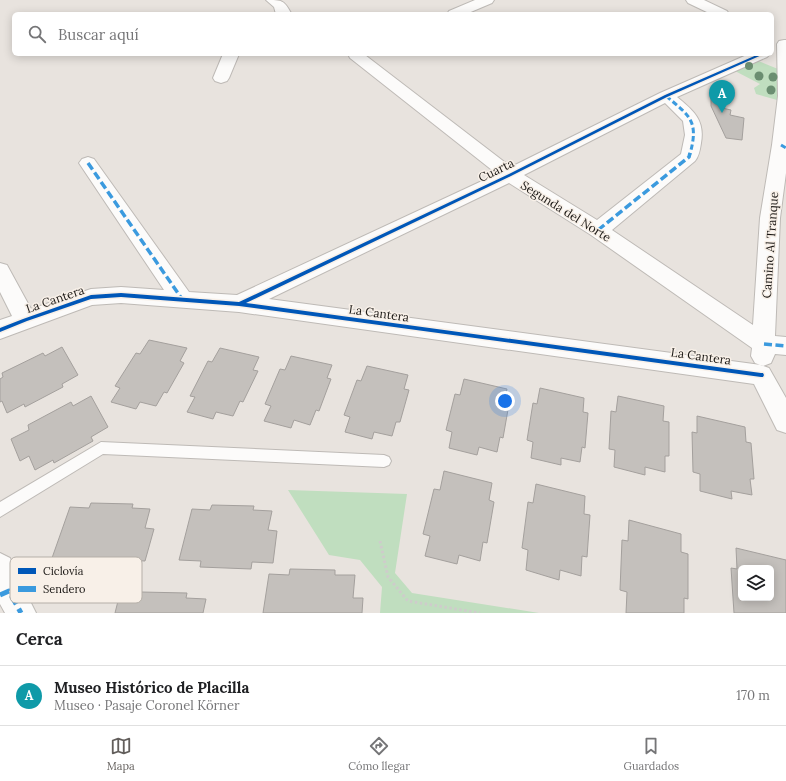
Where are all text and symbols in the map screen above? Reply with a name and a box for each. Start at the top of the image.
search box [12,12,774,56]
icon: search [26,23,48,45]
text: Buscar aquí [58,25,139,44]
pin: A [709,80,735,113]
street label: Cuarta [476,155,516,185]
street label: Segunda del Norte [518,177,614,245]
street label: Camino Al Tranque [759,191,781,299]
street label: La Cantera [24,282,86,316]
street label: La Cantera [348,301,410,325]
street label: La Cantera [670,344,732,368]
your location [495,391,515,411]
legend [10,557,142,603]
text: Ciclovía [43,564,84,578]
map controls [738,565,774,601]
button: layers [738,565,774,601]
text: Sendero [43,582,86,596]
text: Cerca [16,628,63,650]
text: Museo Histórico de Placilla [54,678,249,697]
text: A [25,687,33,704]
text: 170 m [736,687,770,704]
text: Museo · Pasaje Coronel Körner [54,697,240,714]
tab: Mapa [107,735,135,773]
tab: Cómo llegar [348,735,410,773]
tab: Guardados [624,735,679,773]

